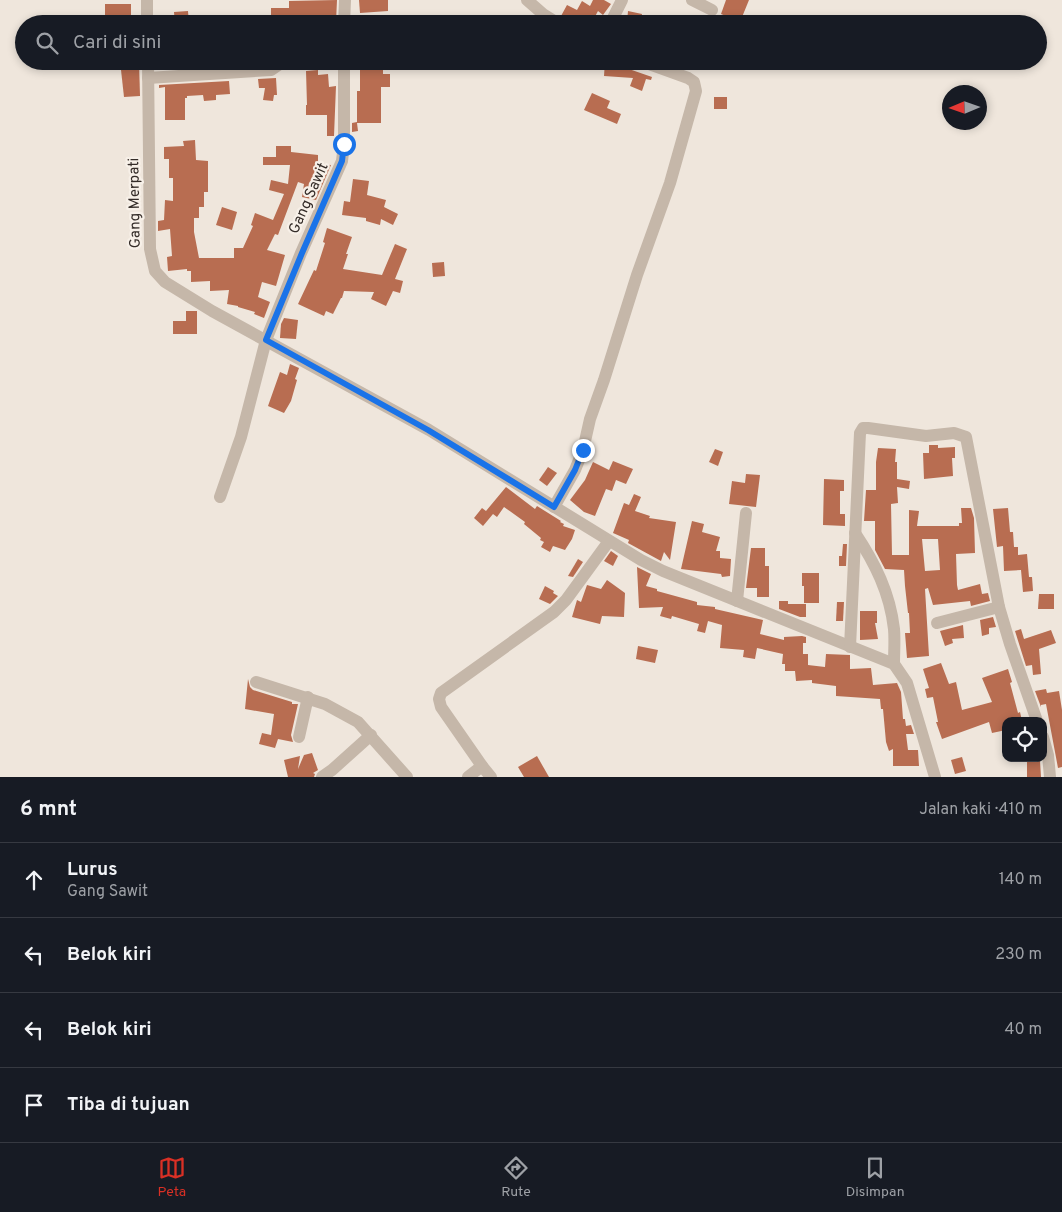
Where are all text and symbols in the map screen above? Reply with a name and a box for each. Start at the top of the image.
search box [15,15,1047,70]
icon: search [33,29,61,57]
text: Cari di sini [73,31,161,55]
north arrow [942,85,987,130]
route start [333,133,356,156]
street label: Gang Merpati [125,157,146,248]
street label: Gang Sawit [285,160,334,237]
route end [572,439,595,462]
map controls [1002,717,1047,762]
button: locate [1002,717,1047,762]
text: 6 mnt [20,796,77,823]
text: Jalan kaki · 410 m [919,800,1042,820]
text: Lurus [67,858,118,882]
icon: ahead [20,866,48,894]
text: 140 m [999,870,1042,890]
text: Gang Sawit [67,882,148,902]
icon: left [20,941,48,969]
text: Belok kiri [67,943,152,967]
text: 230 m [995,945,1042,965]
icon: left [20,1016,48,1044]
text: Belok kiri [67,1018,152,1042]
text: 40 m [1004,1020,1042,1040]
icon: arrive [20,1091,48,1119]
text: Tiba di tujuan [67,1093,190,1117]
tab: Peta [157,1154,186,1201]
tab: Rute [501,1154,531,1201]
tab: Disimpan [846,1154,905,1201]

